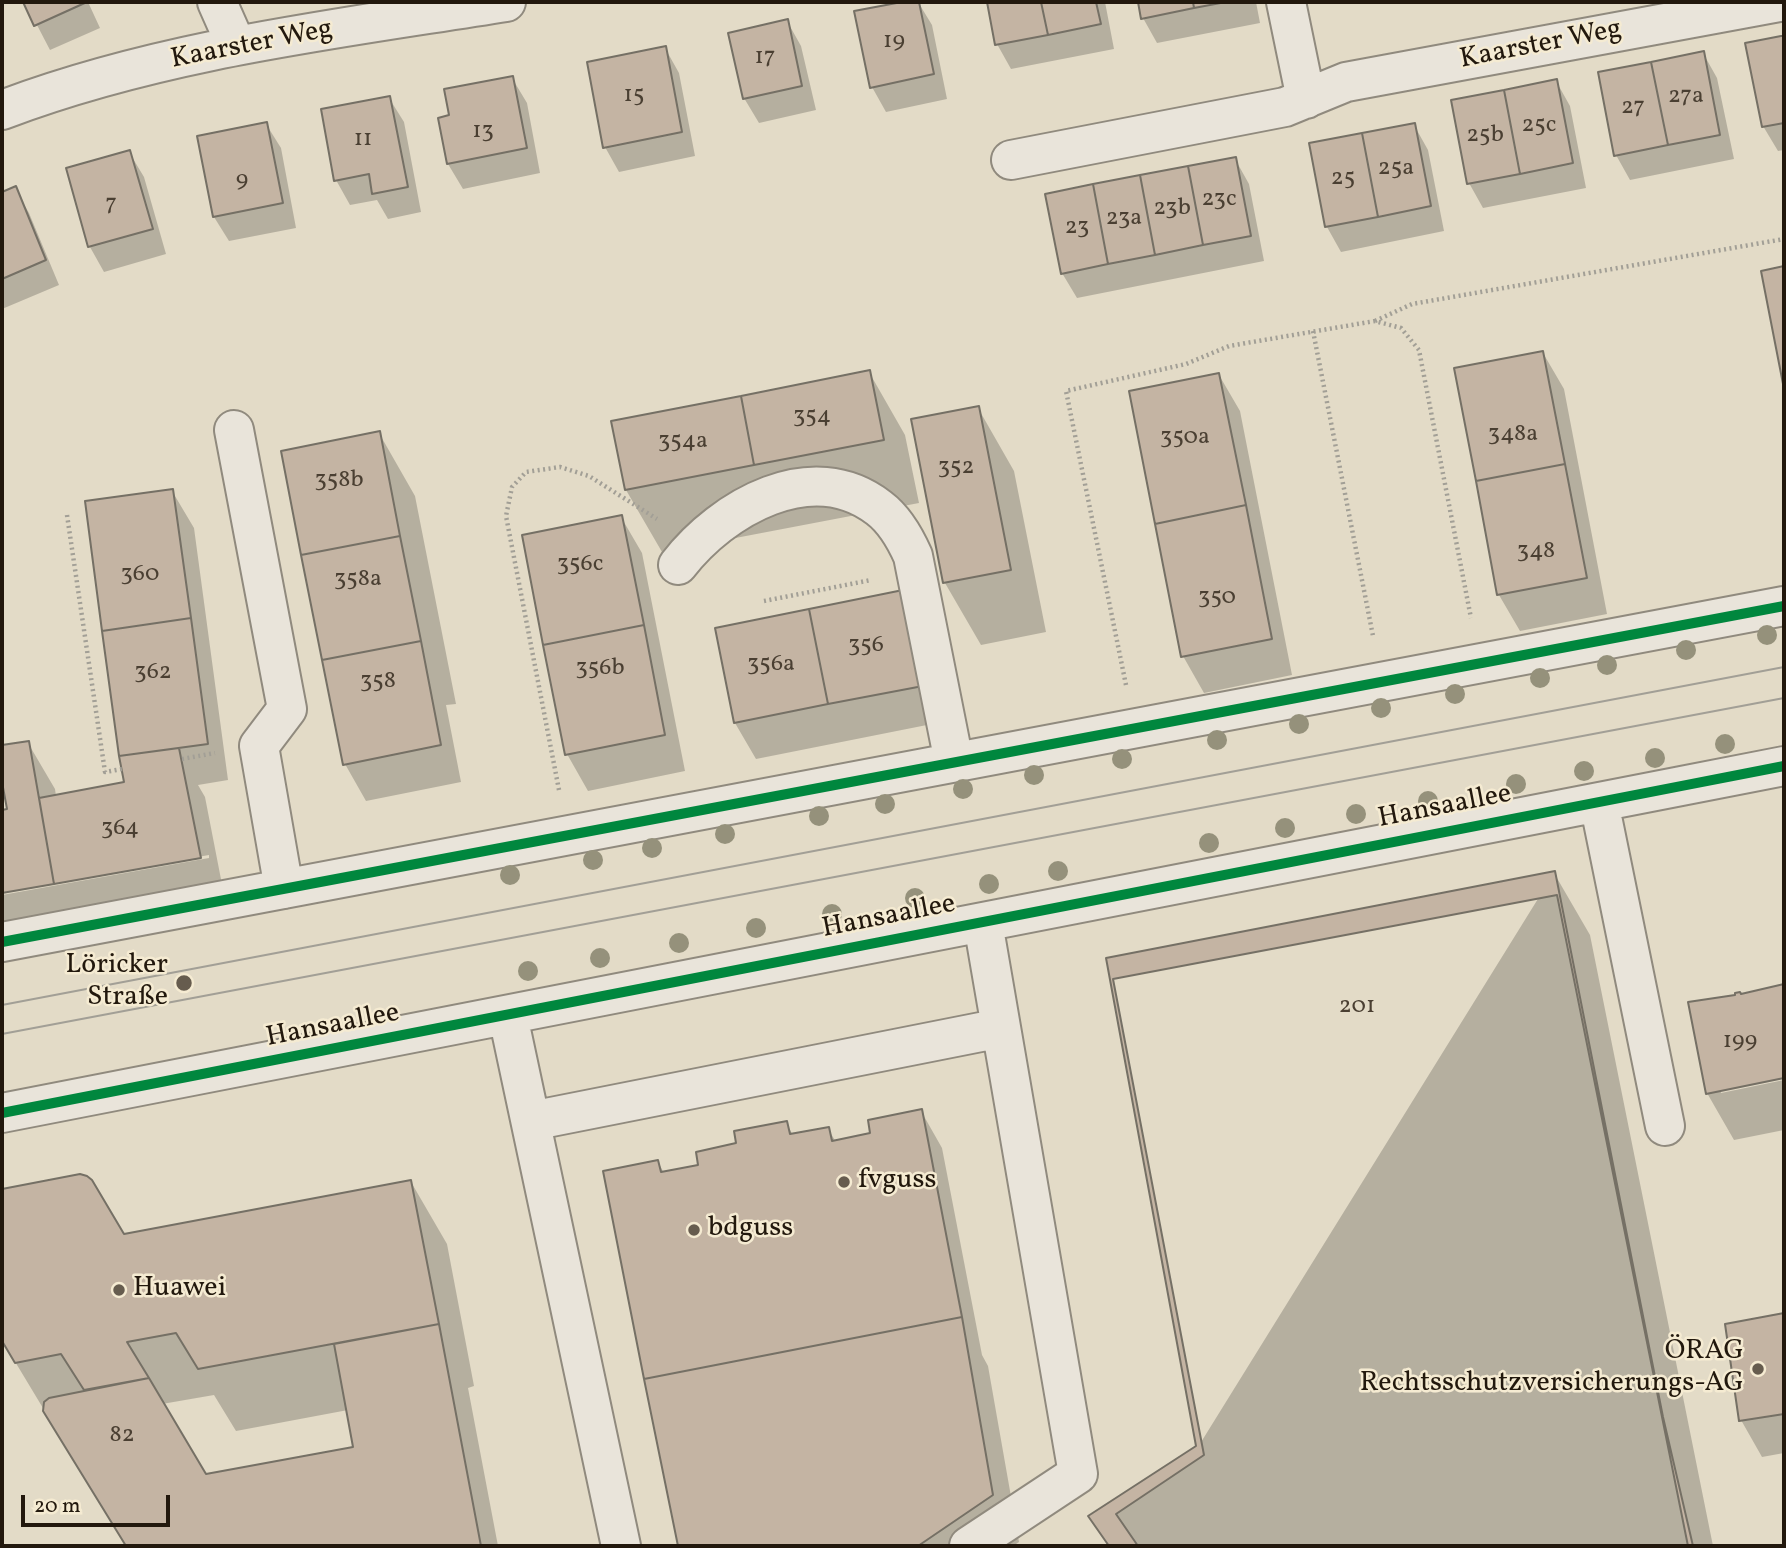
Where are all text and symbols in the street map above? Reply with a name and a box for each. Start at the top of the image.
street label: Kaarster Weg [168,14,336,78]
street label: Kaarster Weg [1457,14,1625,78]
house number: 19 [883,29,905,57]
house number: 17 [755,45,775,73]
house number: 15 [624,83,644,111]
house number: 27a [1668,84,1704,112]
house number: 27 [1621,95,1645,123]
house number: 25c [1521,113,1557,141]
house number: 13 [472,119,494,147]
house number: 25b [1466,123,1504,151]
house number: 11 [354,127,372,155]
house number: 25a [1378,156,1414,184]
house number: 25 [1331,166,1355,194]
house number: 9 [236,168,248,196]
house number: 23c [1201,187,1237,215]
house number: 7 [105,192,117,220]
house number: 23b [1153,196,1191,224]
house number: 23a [1106,206,1142,234]
house number: 23 [1065,215,1089,243]
house number: 354 [793,404,831,432]
house number: 348a [1488,422,1538,450]
house number: 350a [1160,425,1210,453]
house number: 354a [658,429,708,457]
house number: 352 [938,455,974,483]
house number: 358b [314,468,364,496]
house number: 348 [1517,539,1555,567]
house number: 356c [557,552,603,580]
house number: 360 [121,562,159,590]
house number: 358a [334,567,382,595]
house number: 350 [1198,585,1236,613]
house number: 356 [848,633,884,661]
house number: 356a [747,652,795,680]
house number: 356b [575,656,625,684]
house number: 362 [134,660,172,688]
house number: 358 [360,669,396,697]
street label: Hansaallee [1376,779,1514,837]
house number: 364 [101,816,139,844]
street label: Hansaallee [820,889,958,947]
place label: Löricker Straße [66,950,168,1016]
marker: Löricker Straße [174,973,194,993]
house number: 201 [1339,994,1375,1022]
street label: Hansaallee [264,998,402,1056]
house number: 199 [1723,1029,1757,1057]
place label: fvguss [858,1165,936,1199]
marker: fvguss [836,1174,852,1190]
place label: bdguss [708,1213,793,1247]
marker: bdguss [686,1222,702,1238]
place label: Huawei [133,1273,226,1307]
marker: Huawei [111,1282,127,1298]
place label: ÖRAG Rechtsschutzversicherungs-AG [1360,1336,1744,1402]
marker: ÖRAG Rechtsschutzversicherungs-AG [1750,1361,1766,1377]
house number: 82 [109,1423,135,1451]
scale bar [24,1482,173,1526]
text: 20 m [34,1492,80,1521]

